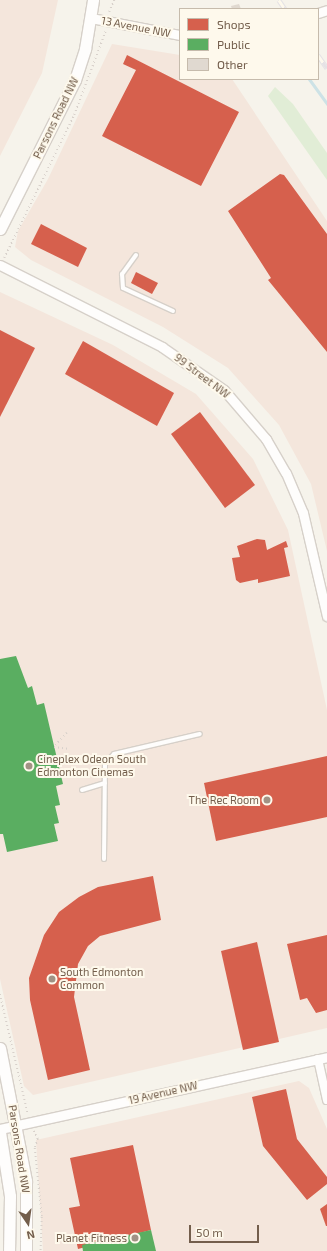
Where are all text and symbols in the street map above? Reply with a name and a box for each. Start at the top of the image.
legend [179,8,319,80]
street label: 13 Avenue NW [100,14,172,40]
text: Shops [217,17,251,31]
text: Public [217,37,250,51]
text: Other [217,57,248,71]
street label: Parsons Road NW [31,75,81,161]
street label: 99 Street NW [172,351,232,401]
place label: Cineplex Odeon South Edmonton Cinemas [37,753,146,779]
marker: Cineplex Odeon South Edmonton Cinemas [24,761,34,771]
place label: The Rec Room [189,793,259,807]
marker: The Rec Room [262,795,272,805]
place label: South Edmonton Common [60,966,143,992]
marker: South Edmonton Common [47,974,57,984]
street label: 19 Avenue NW [127,1079,199,1107]
street label: Parsons Road NW [6,1104,32,1194]
north arrow [8,1203,48,1243]
scale bar [191,1217,261,1243]
text: 50 m [196,1225,223,1239]
text: N [25,1228,36,1242]
place label: Planet Fitness [56,1231,127,1245]
marker: Planet Fitness [130,1233,140,1243]

